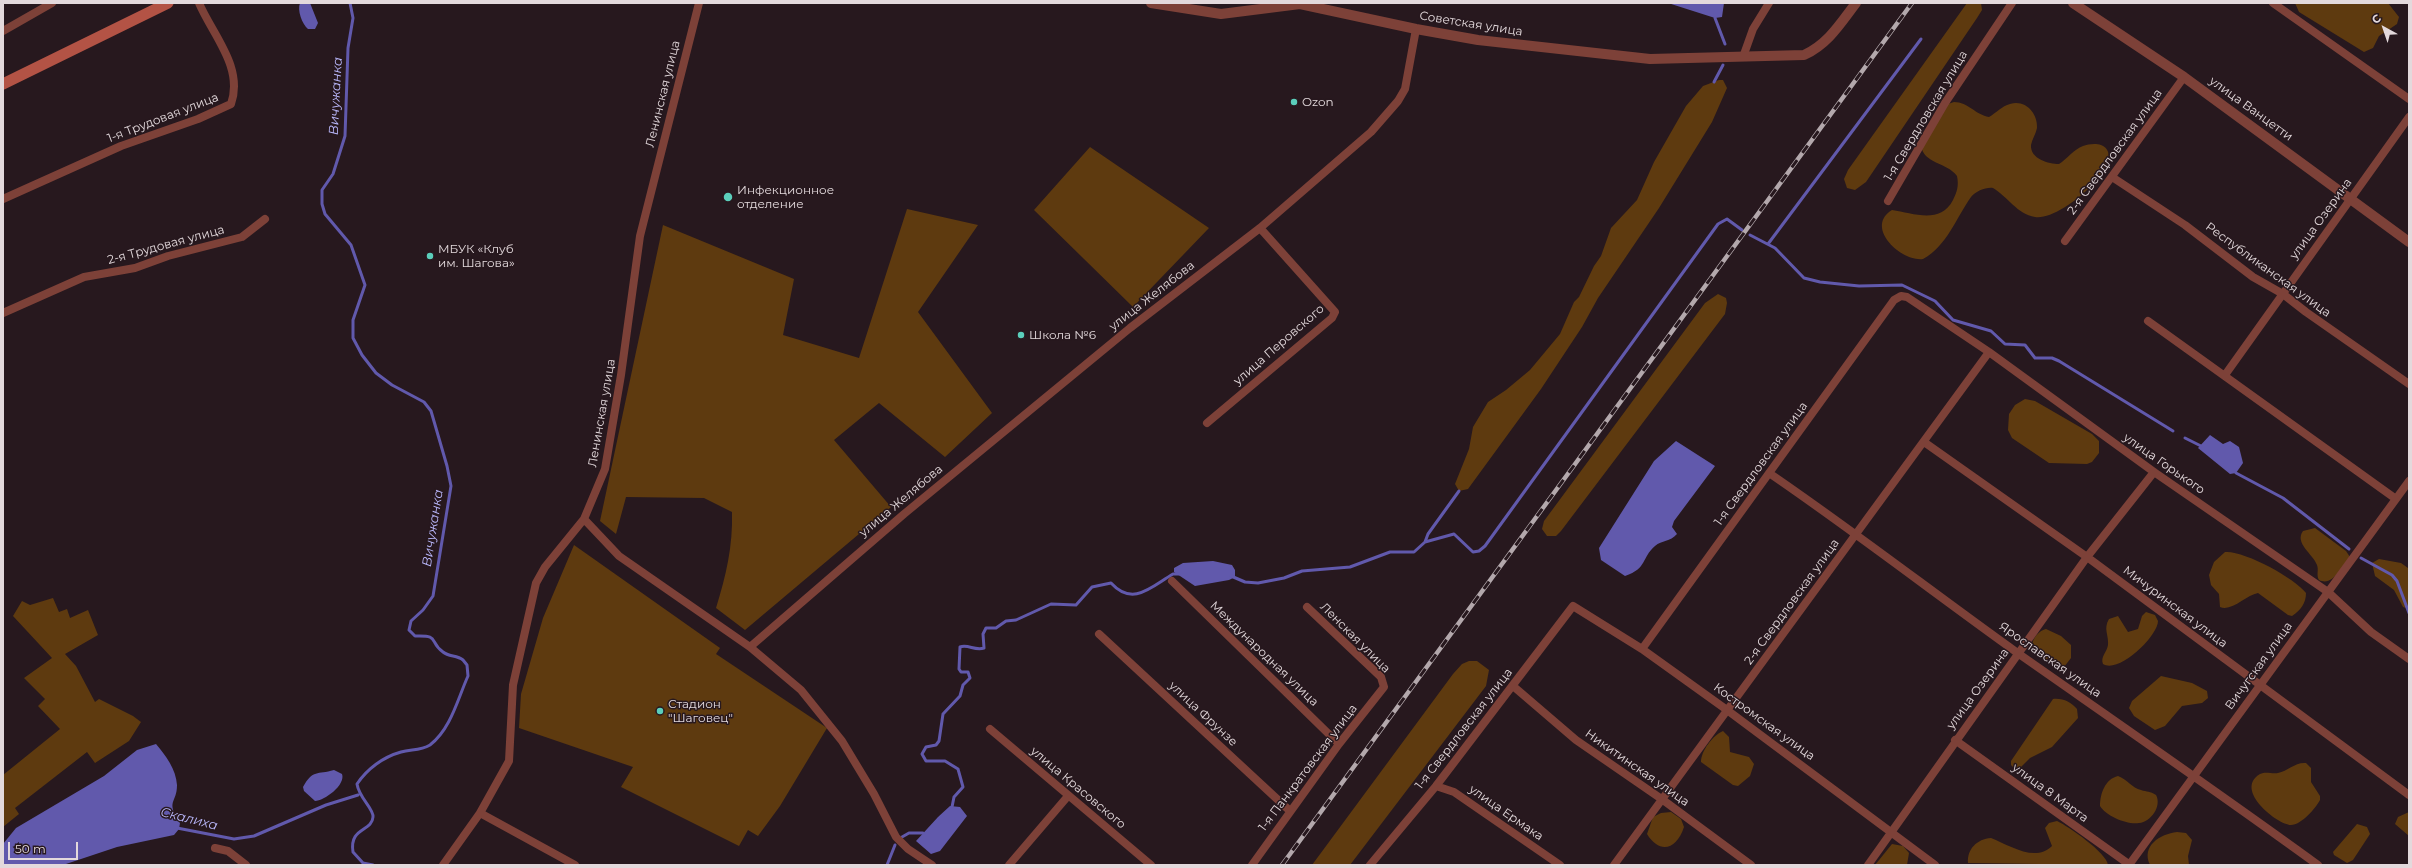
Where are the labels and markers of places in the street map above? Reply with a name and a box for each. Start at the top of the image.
place label: Ozon [1302,95,1334,109]
marker: Ozon [1289,97,1299,107]
place label: Инфекционное отделение [737,183,834,211]
marker: Инфекционное отделение [722,191,734,203]
place label: МБУК «Клуб им. Шагова» [438,242,515,270]
marker: МБУК «Клуб им. Шагова» [425,251,435,261]
place label: Школа №6 [1029,328,1096,342]
marker: Школа №6 [1016,330,1026,340]
place label: Стадион "Шаговец" [668,697,733,725]
marker: Стадион "Шаговец" [655,706,665,716]

